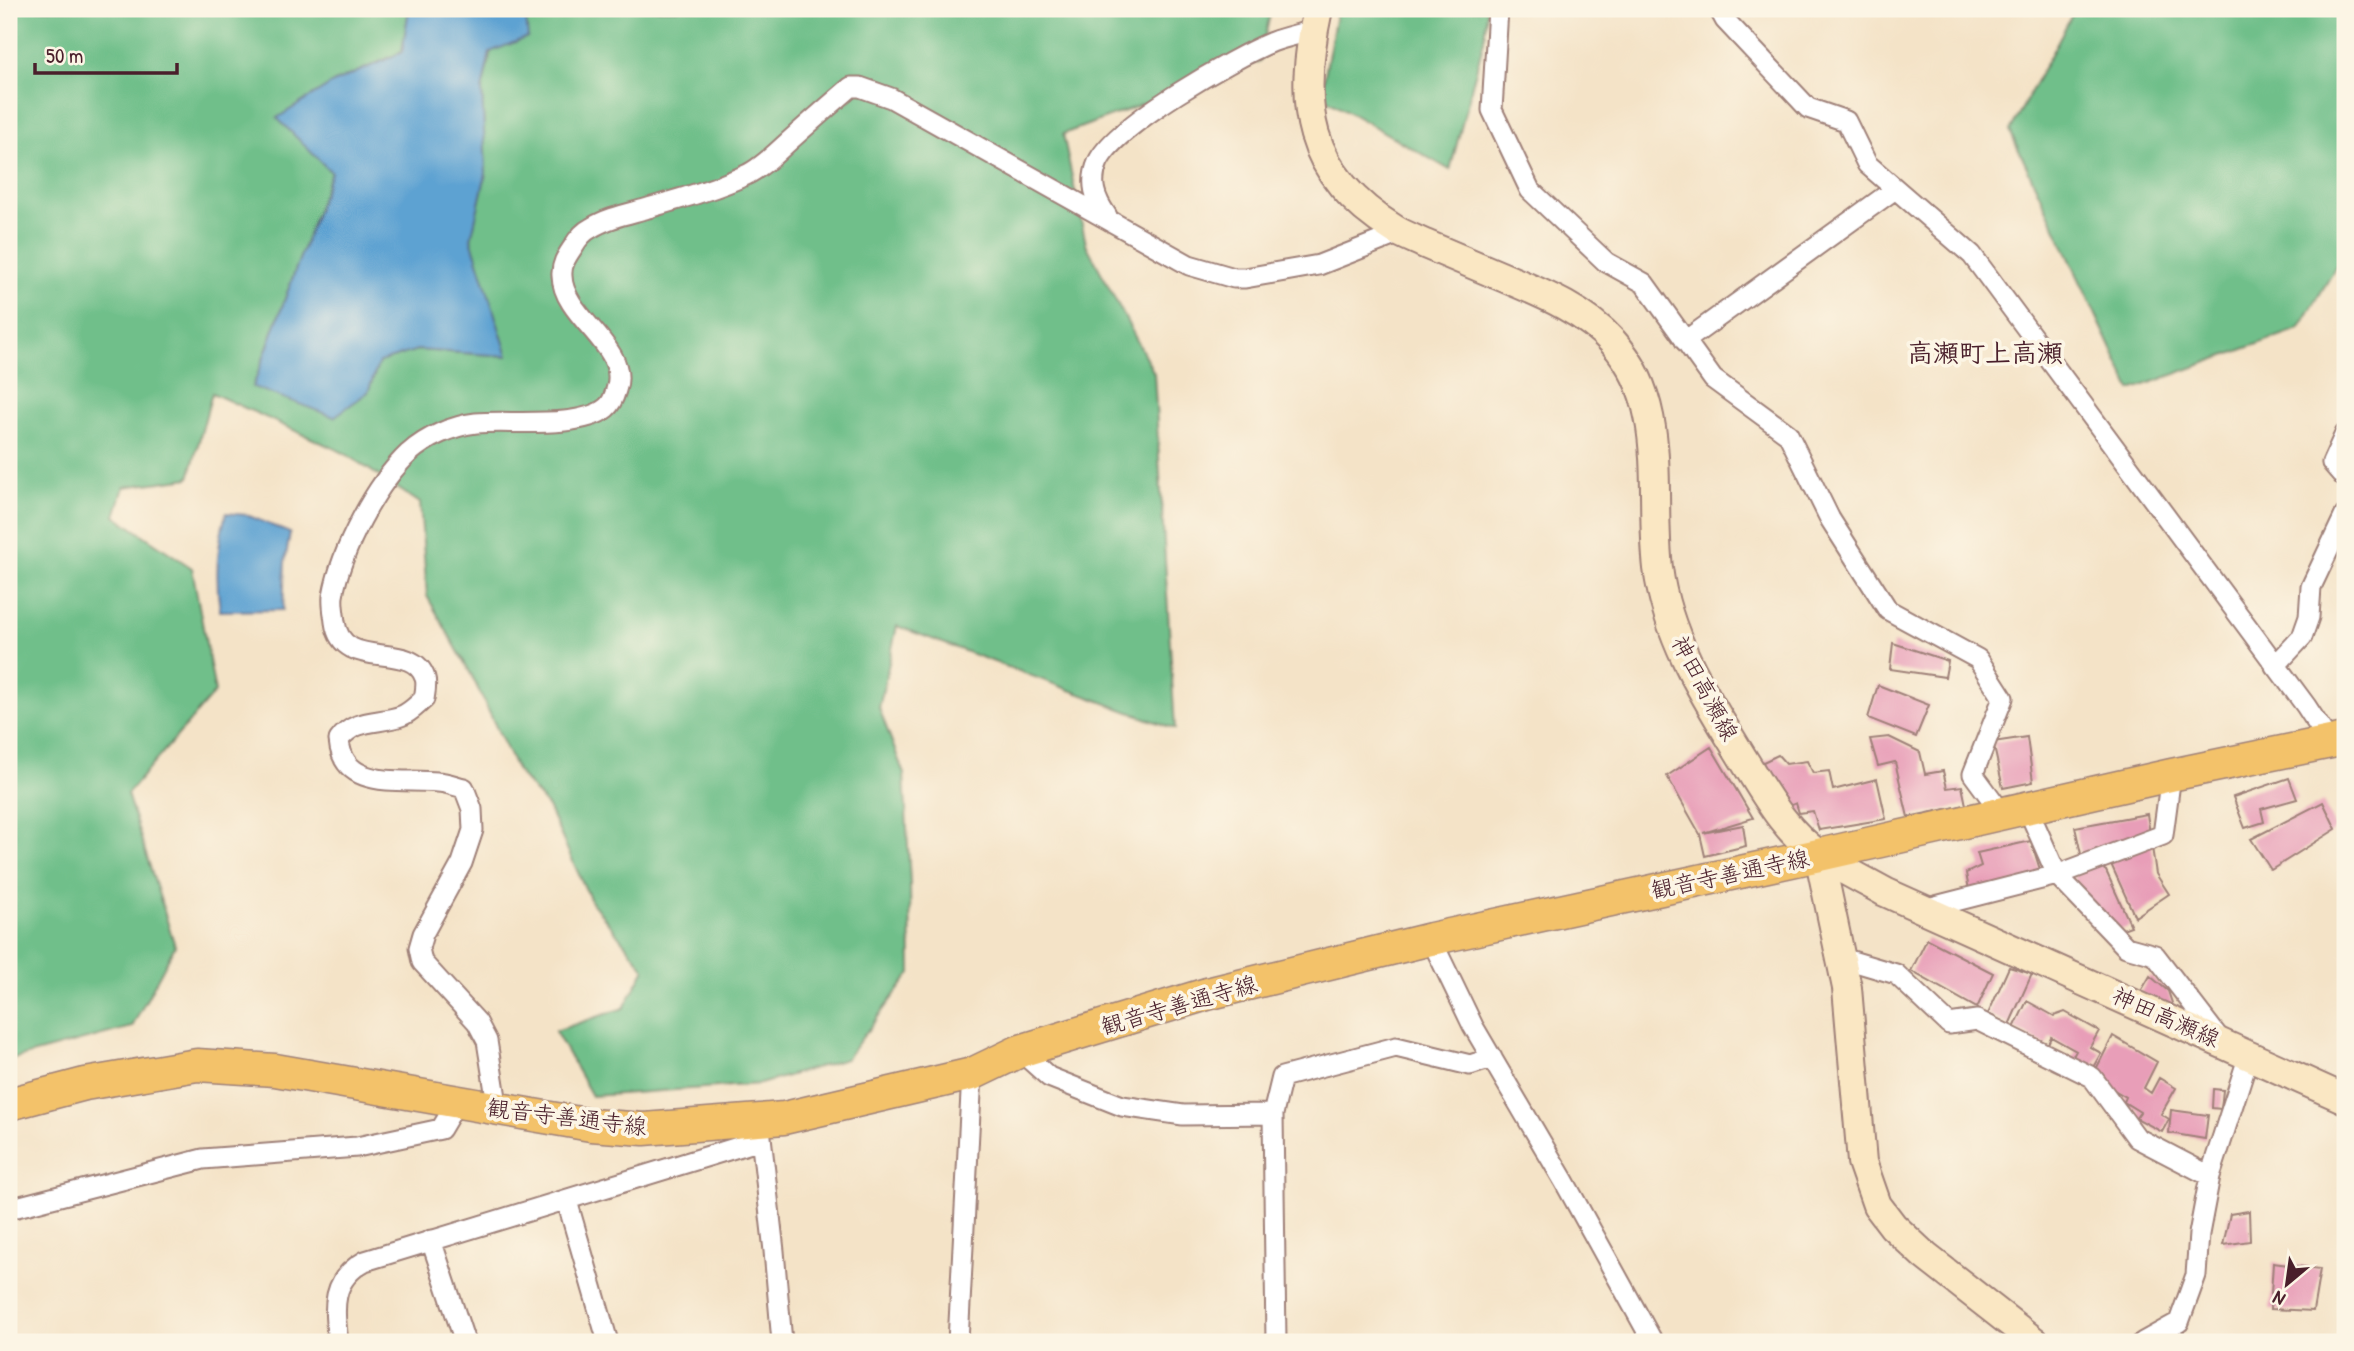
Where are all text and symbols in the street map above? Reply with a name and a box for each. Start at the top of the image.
scale bar [35,32,177,76]
text: 50 m [46,41,83,70]
district label: 高瀬町上高瀬 [1907,335,2063,370]
street label: 神田高瀬線 [1665,630,1746,746]
street label: 観音寺善通寺線 [1648,842,1812,905]
street label: 観音寺善通寺線 [1097,967,1261,1042]
street label: 神田高瀬線 [2107,979,2225,1054]
street label: 観音寺善通寺線 [485,1091,649,1142]
north arrow [2252,1250,2322,1320]
text: N [2268,1285,2289,1313]

